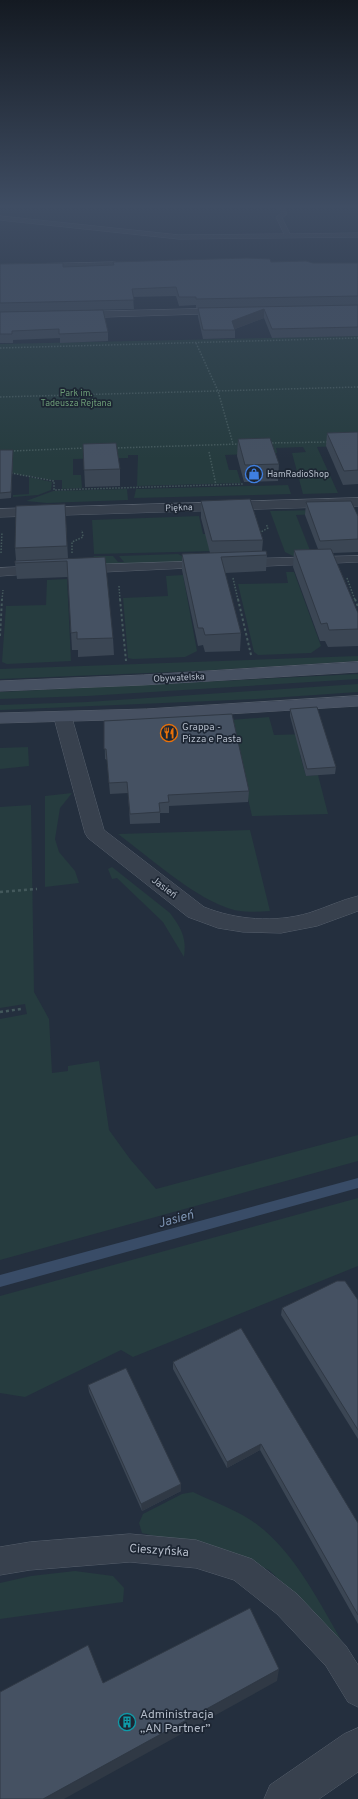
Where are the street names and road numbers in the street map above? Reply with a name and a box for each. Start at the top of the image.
street label: Piękna [165,502,193,514]
street label: Obywatelska [153,671,205,685]
street label: Jasień [148,874,180,902]
street label: Cieszyńska [129,1541,189,1561]

